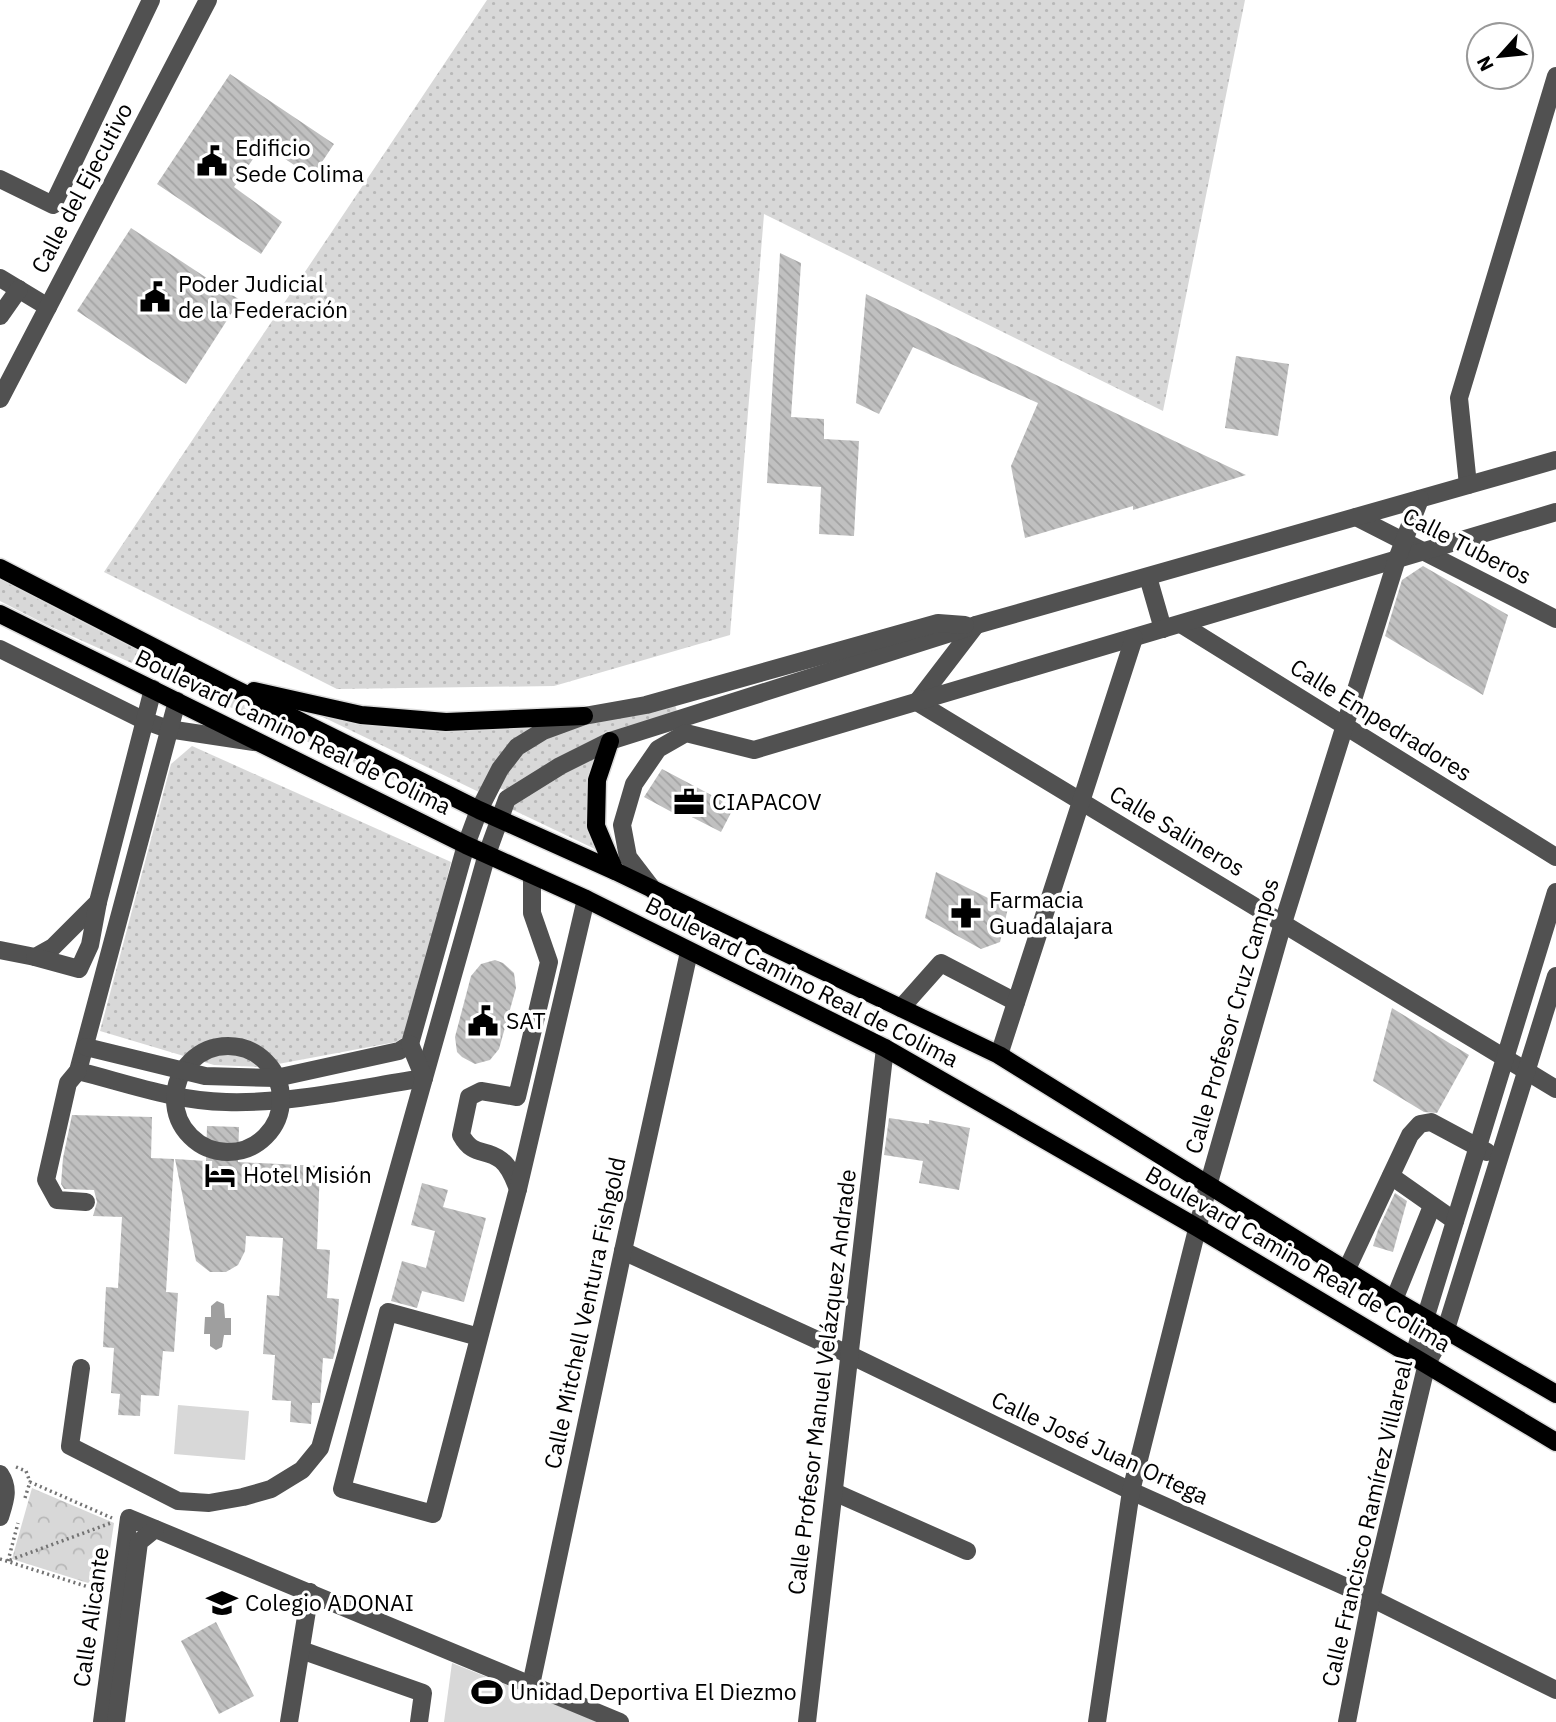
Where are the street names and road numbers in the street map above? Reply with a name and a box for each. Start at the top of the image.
street label: Calle del Ejecutivo [24,97,139,278]
street label: Calle Tuberos [1398,500,1537,590]
street label: Boulevard Camino Real de Colima [131,641,456,821]
street label: Calle Empedradores [1285,651,1478,787]
street label: Calle Salineros [1104,778,1251,882]
street label: Calle Profesor Cruz Campos [1177,874,1285,1157]
street label: Boulevard Camino Real de Colima [641,889,964,1073]
street label: Calle Mitchell Ventura Fishgold [536,1154,632,1471]
street label: Boulevard Camino Real de Colima [1140,1158,1457,1358]
street label: Calle Profesor Manuel Velázquez Andrade [780,1167,862,1597]
street label: Calle Francisco Ramírez Villareal [1314,1356,1418,1689]
street label: Calle José Juan Ortega [987,1384,1214,1511]
street label: Calle Alicante [65,1545,115,1689]

